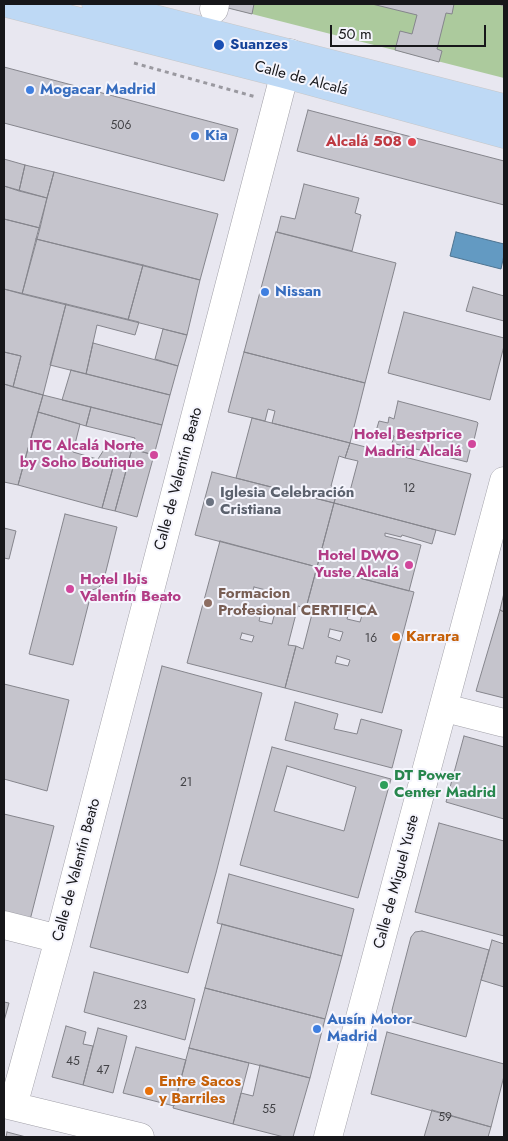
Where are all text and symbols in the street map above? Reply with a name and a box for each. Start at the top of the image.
scale bar [333,15,489,47]
text: 50 m [338,23,372,45]
place label: Suanzes [230,36,288,54]
marker: Suanzes [212,38,226,52]
street label: Calle de Alcalá [252,58,350,100]
place label: Mogacar Madrid [40,81,156,99]
marker: Mogacar Madrid [24,84,36,96]
house number: 506 [111,119,131,133]
place label: Kia [205,127,228,145]
marker: Kia [189,130,201,142]
place label: Alcalá 508 [326,133,402,151]
marker: Alcalá 508 [406,136,418,148]
place label: Nissan [275,283,321,301]
marker: Nissan [259,286,271,298]
street label: Calle de Valentín Beato [151,406,207,552]
place label: Hotel Bestprice Madrid Alcalá [354,426,462,461]
place label: ITC Alcalá Norte by Soho Boutique [20,437,144,472]
marker: Hotel Bestprice Madrid Alcalá [466,438,478,450]
marker: ITC Alcalá Norte by Soho Boutique [148,449,160,461]
house number: 12 [403,482,415,496]
place label: Iglesia Celebración Cristiana [220,484,354,519]
marker: Iglesia Celebración Cristiana [204,496,216,508]
place label: Hotel DWO Yuste Alcalá [314,547,399,582]
marker: Hotel DWO Yuste Alcalá [403,559,415,571]
place label: Hotel Ibis Valentín Beato [80,571,181,606]
marker: Hotel Ibis Valentín Beato [64,583,76,595]
place label: Formacion Profesional CERTIFICA [218,585,378,620]
marker: Formacion Profesional CERTIFICA [202,597,214,609]
place label: Karrara [406,628,459,646]
marker: Karrara [390,631,402,643]
house number: 16 [365,632,377,646]
place label: DT Power Center Madrid [394,767,496,802]
house number: 21 [180,776,192,790]
marker: DT Power Center Madrid [378,779,390,791]
street label: Calle de Valentín Beato [49,797,105,943]
street label: Calle de Miguel Yuste [370,813,424,951]
house number: 23 [133,999,147,1013]
place label: Ausín Motor Madrid [327,1011,412,1046]
marker: Ausín Motor Madrid [311,1023,323,1035]
house number: 45 [66,1055,80,1069]
house number: 47 [96,1064,110,1078]
place label: Entre Sacos y Barriles [159,1073,241,1108]
marker: Entre Sacos y Barriles [143,1085,155,1097]
house number: 55 [262,1103,276,1117]
house number: 59 [438,1111,452,1125]

